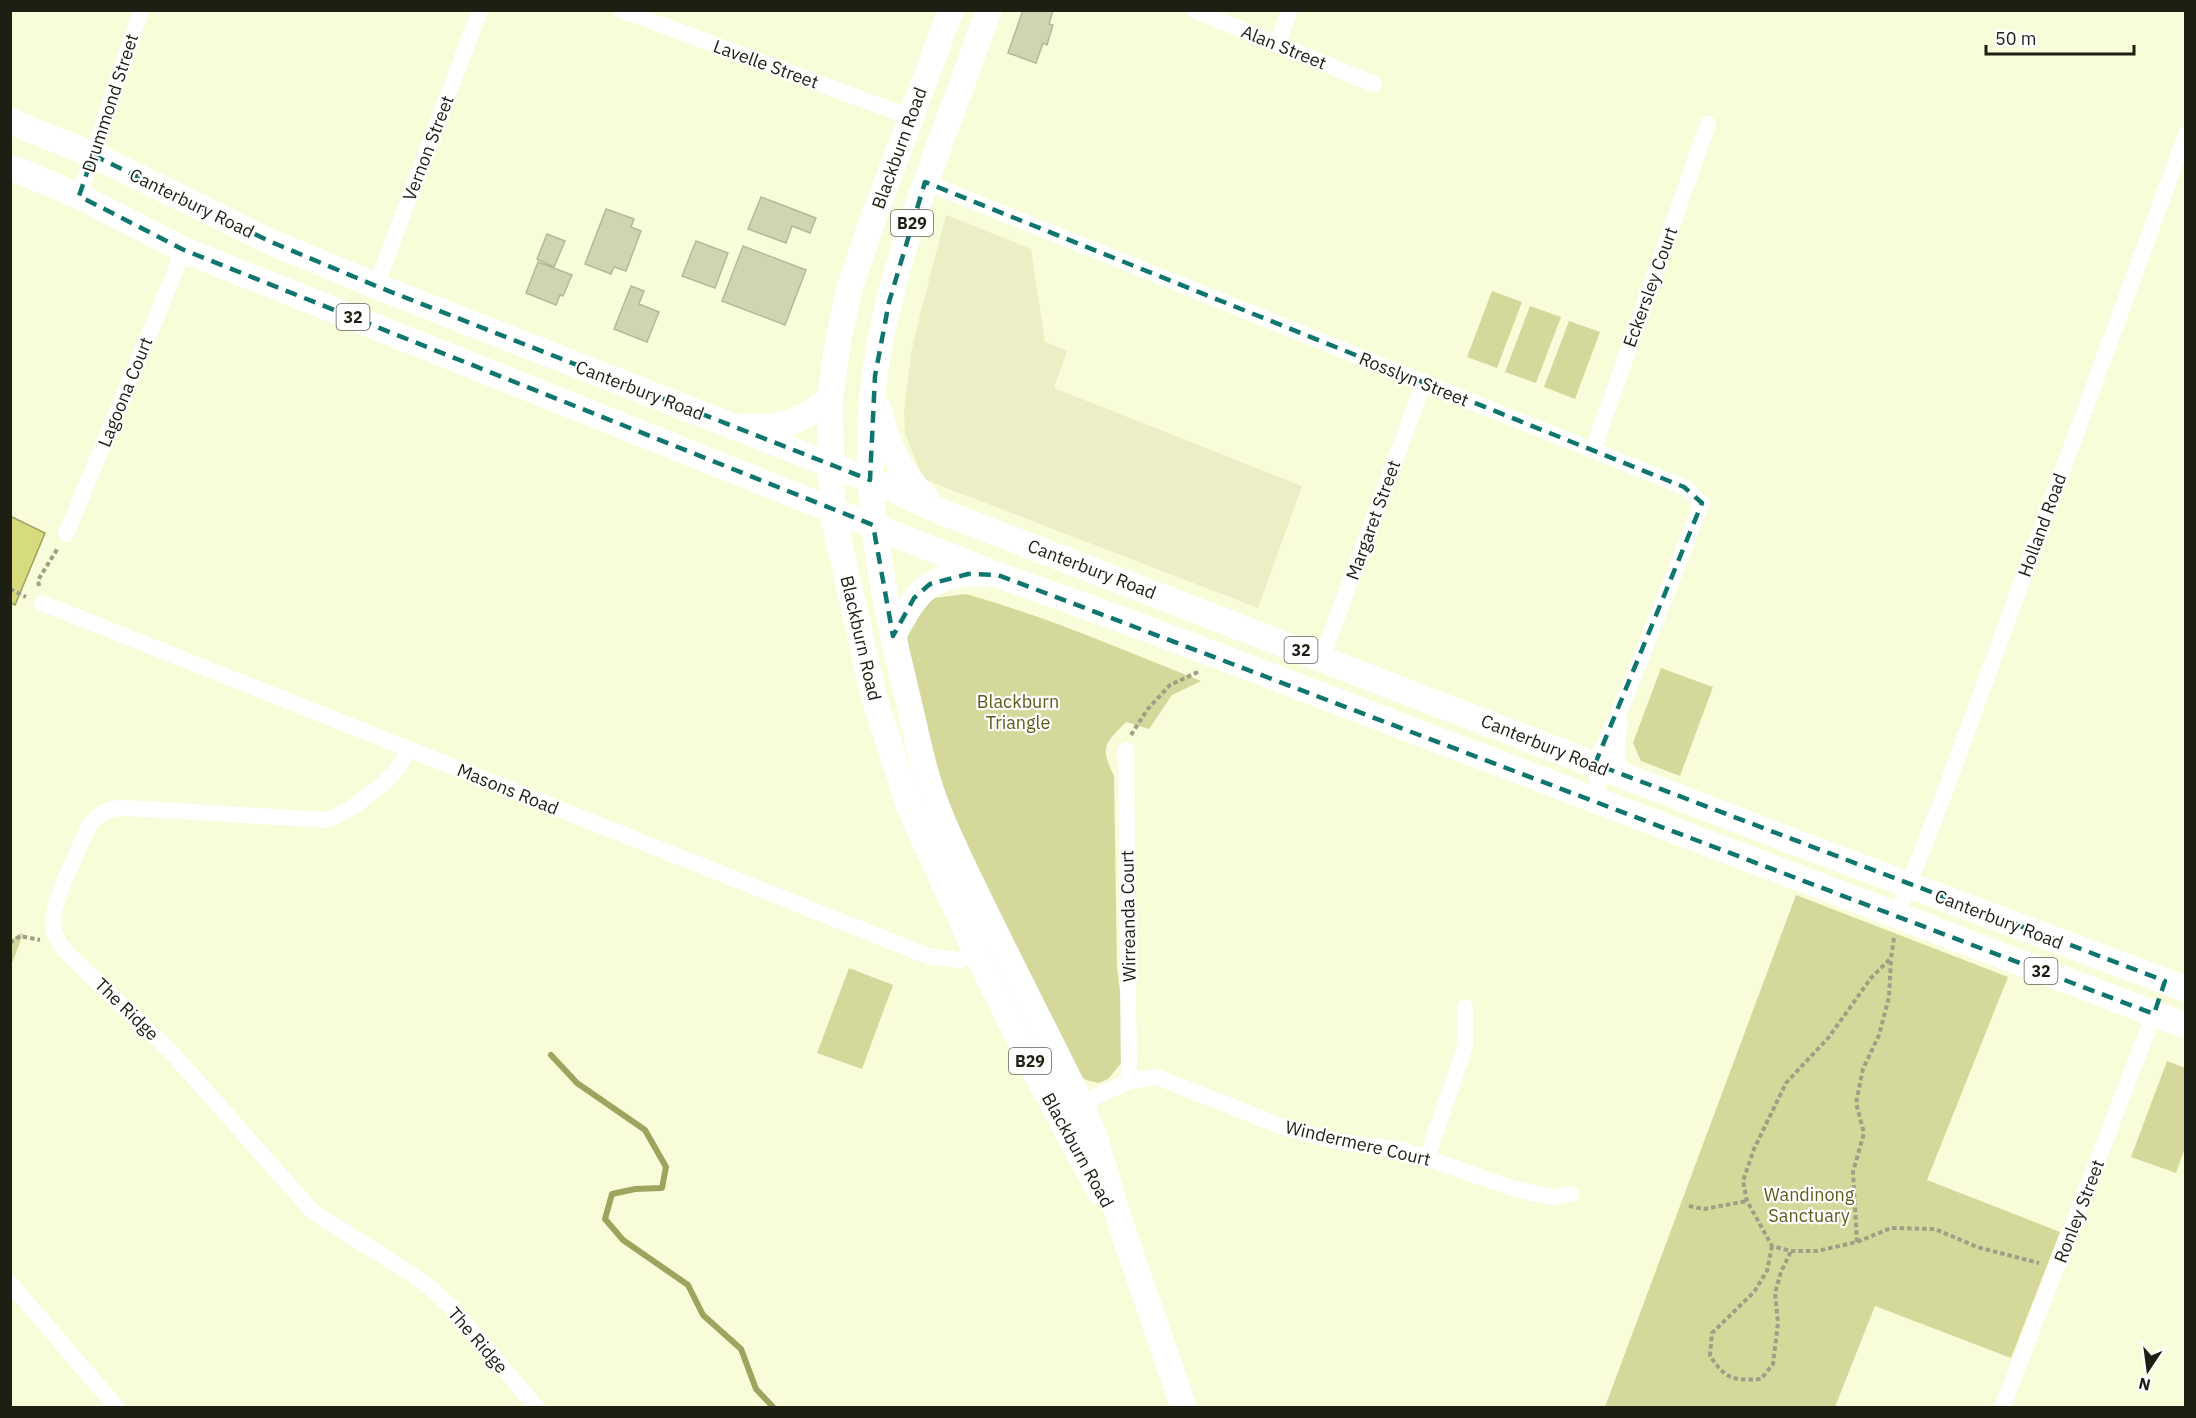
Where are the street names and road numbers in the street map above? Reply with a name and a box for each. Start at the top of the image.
street label: Alan Street [1238,19,1330,75]
street label: Drummond Street [77,31,143,175]
street label: Lavelle Street [710,34,822,94]
street label: Blackburn Road [866,84,932,212]
street label: Vernon Street [397,92,459,204]
street label: Canterbury Road [126,163,258,243]
road number: B29 [891,210,933,236]
street label: Eckersley Court [1618,224,1682,350]
road number: 32 [336,304,370,330]
street label: Lagoona Court [92,334,158,450]
street label: Rosslyn Street [1356,347,1472,411]
street label: Canterbury Road [572,355,708,425]
street label: Margaret Street [1341,457,1405,583]
street label: Holland Road [2013,470,2071,580]
street label: Canterbury Road [1024,534,1160,604]
street label: Blackburn Road [835,573,887,703]
road number: 32 [1284,637,1318,663]
street label: Canterbury Road [1478,709,1612,781]
street label: Masons Road [454,758,562,820]
street label: Wirreanda Court [1115,850,1141,982]
street label: Canterbury Road [1931,884,2067,954]
road number: 32 [2024,958,2058,984]
street label: The Ridge [90,973,164,1045]
road number: B29 [1009,1048,1051,1074]
street label: Blackburn Road [1037,1088,1119,1212]
street label: Windermere Court [1283,1115,1433,1171]
street label: Ronley Street [2049,1156,2109,1266]
street label: The Ridge [443,1302,513,1378]

